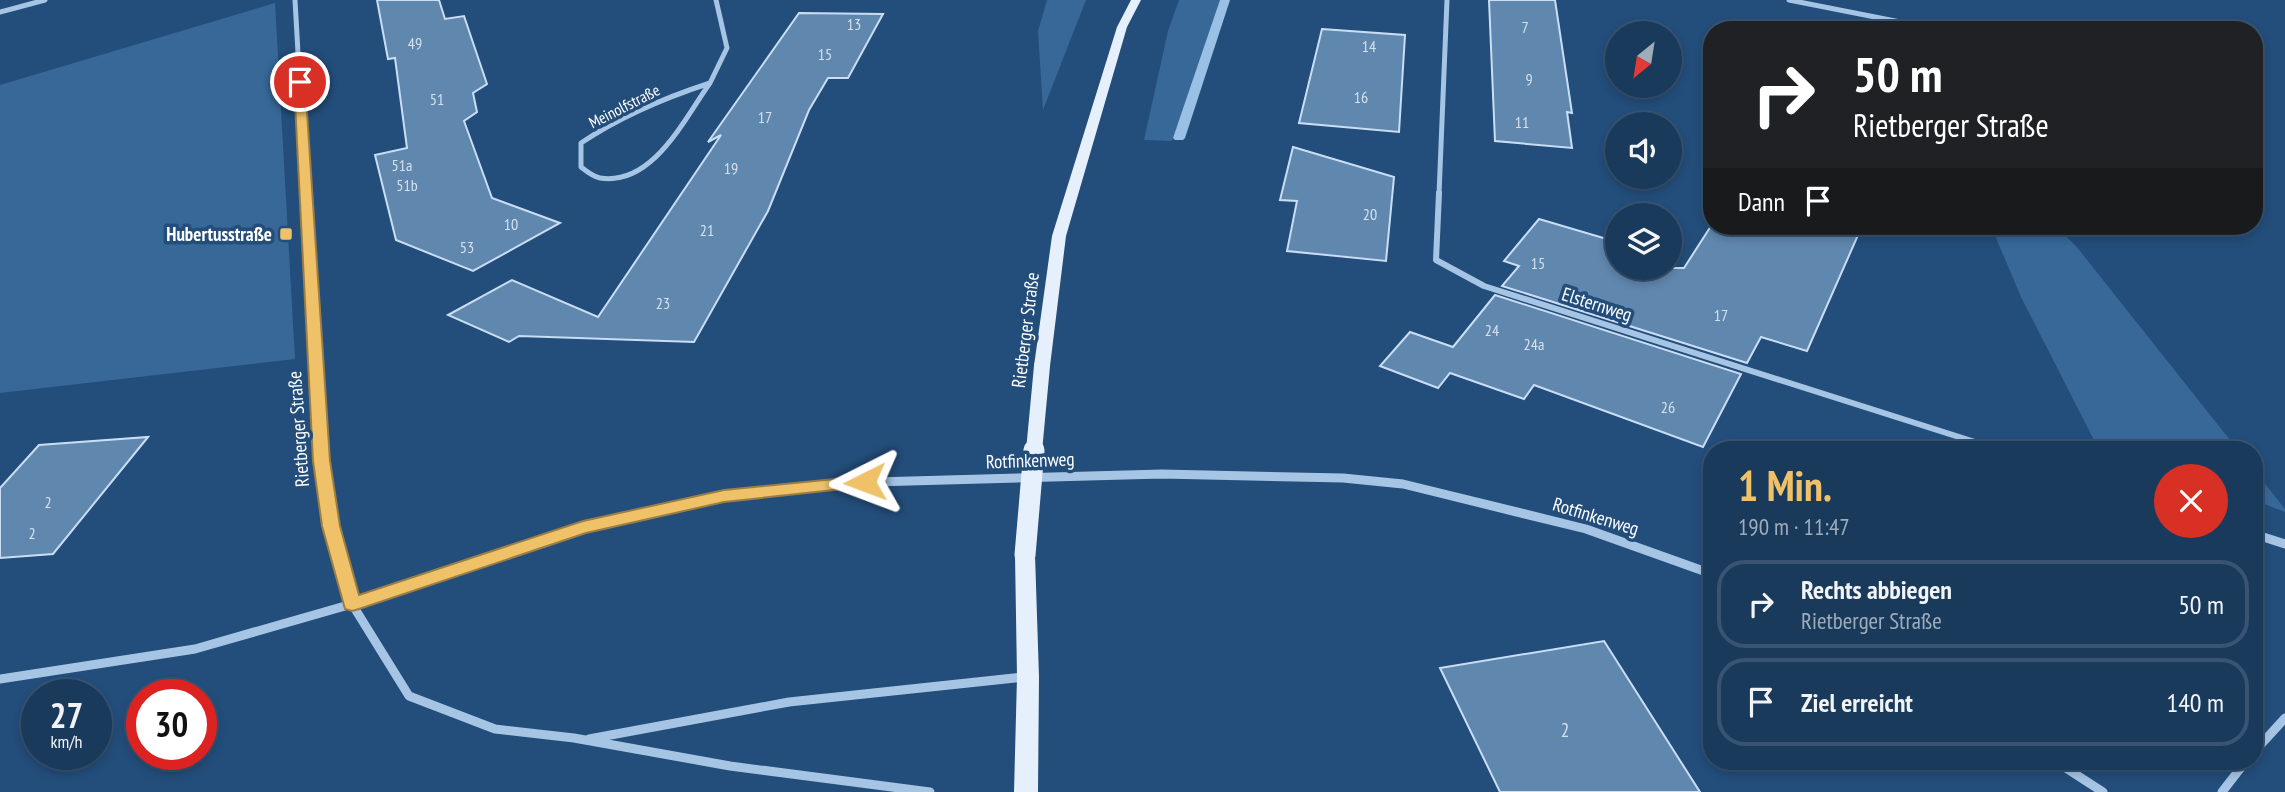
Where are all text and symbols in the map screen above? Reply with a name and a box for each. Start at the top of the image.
house number: 13 [847,14,861,34]
house number: 7 [1521,17,1529,37]
north arrow [1605,21,1682,98]
map controls [1605,21,1682,280]
house number: 49 [408,33,422,53]
house number: 14 [1362,36,1376,56]
text: 50 m [1853,42,1942,106]
house number: 15 [818,44,832,64]
icon: right [1738,49,1829,140]
pin [270,52,330,112]
icon: arrive [281,63,319,101]
house number: 9 [1525,69,1533,89]
street label: Meinolfstraße [585,80,663,132]
house number: 16 [1354,87,1368,107]
house number: 51 [430,89,444,109]
text: Rietberger Straße [1853,104,2049,146]
house number: 17 [758,107,772,127]
house number: 11 [1515,112,1529,132]
button: sound [1605,112,1682,189]
house number: 51a [392,155,412,175]
house number: 19 [724,158,738,178]
house number: 51b [396,175,418,195]
icon: arrive [1799,182,1837,220]
text: Dann [1738,185,1785,218]
button: layers [1605,203,1682,280]
house number: 20 [1363,204,1377,224]
house number: 10 [504,214,518,234]
house number: 21 [700,220,714,240]
place label: Hubertusstraße [166,222,272,246]
marker: Hubertusstraße [278,226,294,242]
house number: 53 [460,237,474,257]
house number: 15 [1531,253,1545,273]
street label: Rietberger Straße [1006,271,1044,389]
street label: Elsternweg [1559,281,1635,327]
house number: 23 [656,293,670,313]
house number: 17 [1714,305,1728,325]
house number: 24 [1485,320,1499,340]
house number: 24a [1524,334,1544,354]
street label: Rietberger Straße [282,370,314,488]
house number: 26 [1661,397,1675,417]
position arrow [828,445,902,519]
street label: Rotfinkenweg [985,446,1075,474]
text: 1 Min. [1738,458,1832,513]
button: close [2154,464,2228,538]
house number: 2 [44,492,52,512]
street label: Rotfinkenweg [1550,492,1642,540]
text: 190 m · 11:47 [1738,512,1850,541]
house number: 2 [28,523,36,543]
text: Rechts abbiegen [1801,573,1952,606]
icon: right [1742,585,1780,623]
text: 50 m [2178,588,2224,621]
text: Rietberger Straße [1801,606,1942,635]
speed limit sign: 30 [126,679,217,770]
icon: arrive [1742,683,1780,721]
text: Ziel erreicht [1801,686,1913,719]
text: 140 m [2166,686,2224,719]
text: 27 [50,692,83,738]
house number: 2 [1561,718,1569,742]
text: km/h [51,730,82,753]

